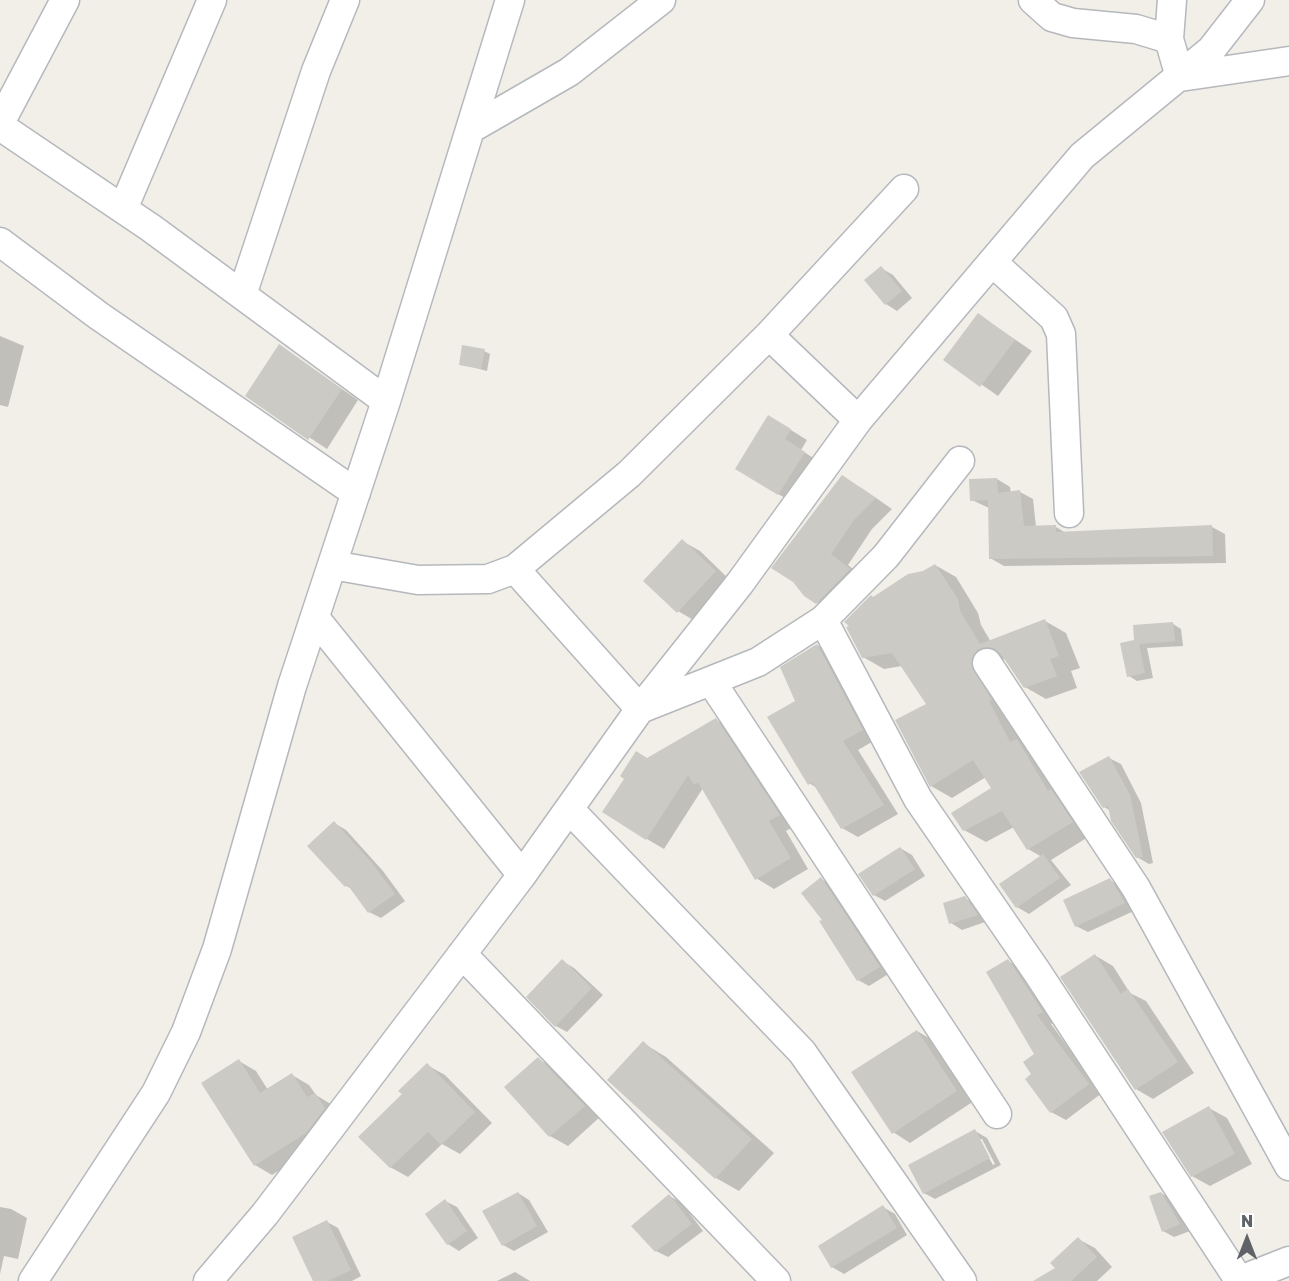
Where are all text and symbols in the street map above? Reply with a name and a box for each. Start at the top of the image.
north arrow [1217,1209,1277,1269]
text: N [1241,1211,1253,1231]

